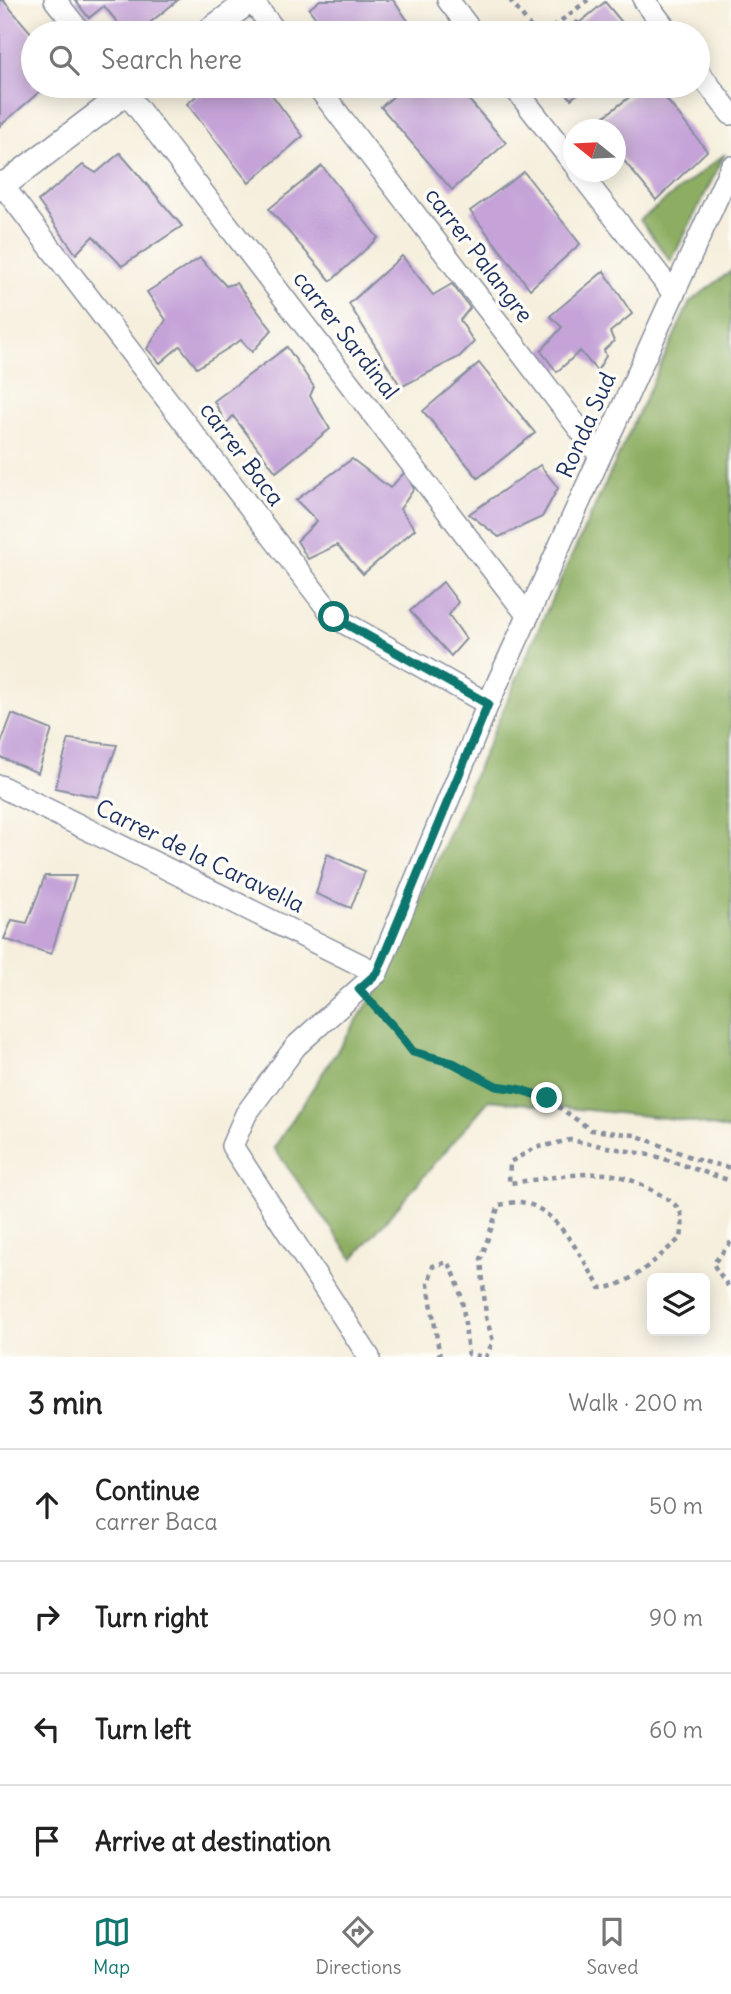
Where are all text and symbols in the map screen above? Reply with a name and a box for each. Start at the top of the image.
search box [21,21,710,98]
icon: search [45,41,83,79]
text: Search here [101,43,242,76]
north arrow [563,119,626,182]
street label: carrer Palangre [419,181,540,328]
street label: carrer Sardinal [287,265,406,405]
street label: Ronda Sud [549,368,622,482]
street label: carrer Baca [194,396,291,511]
route start [318,601,349,632]
street label: Carrer de la Caravel·la [91,792,309,919]
route end [531,1082,562,1113]
map controls [647,1273,710,1336]
button: layers [647,1273,710,1336]
text: 3 min [28,1384,103,1422]
text: Walk · 200 m [568,1388,703,1417]
text: Continue [95,1474,200,1507]
icon: ahead [28,1486,66,1524]
text: 50 m [649,1491,703,1520]
text: carrer Baca [95,1507,218,1536]
icon: right [28,1598,66,1636]
text: Turn right [95,1601,208,1634]
text: 90 m [649,1603,703,1632]
icon: left [28,1710,66,1748]
text: Turn left [95,1713,191,1746]
text: 60 m [649,1715,703,1744]
icon: arrive [28,1822,66,1860]
text: Arrive at destination [95,1825,331,1858]
tab: Map [93,1913,131,1979]
tab: Directions [316,1913,401,1979]
tab: Saved [586,1913,638,1979]

